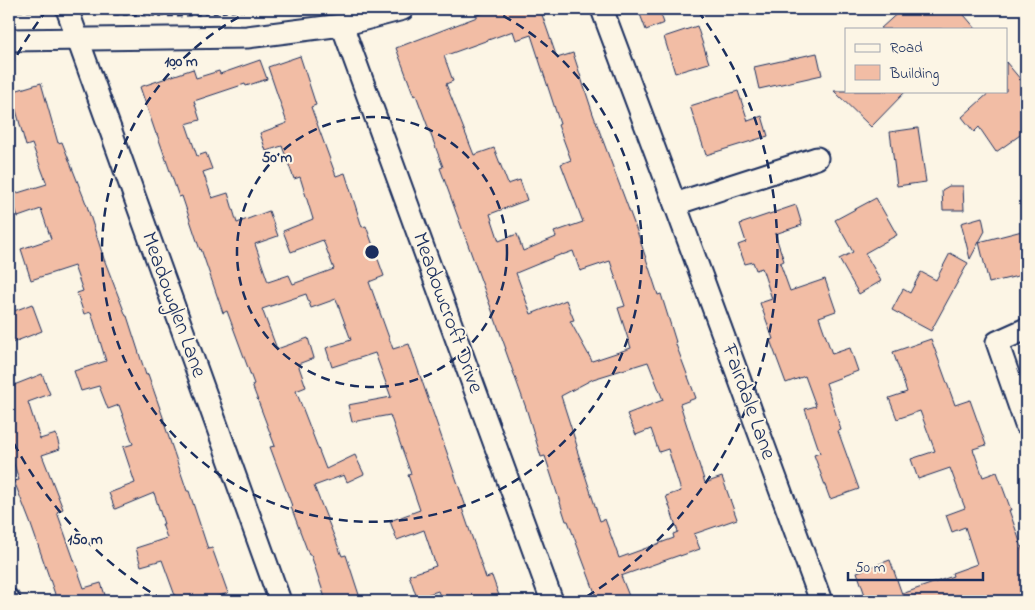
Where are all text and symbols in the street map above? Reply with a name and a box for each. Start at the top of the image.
legend [845,28,1008,92]
text: Road [890,37,923,59]
text: 100 m [164,51,198,73]
text: Building [889,63,939,86]
text: 50 m [262,147,293,169]
street label: Meadowglen Lane [131,228,214,383]
street label: Meadowcroft Drive [403,228,491,398]
centre of rings [363,243,381,261]
street label: Fairdale Lane [712,339,784,464]
text: 150 m [67,529,103,551]
scale bar [848,550,982,582]
text: 50 m [855,557,886,579]

